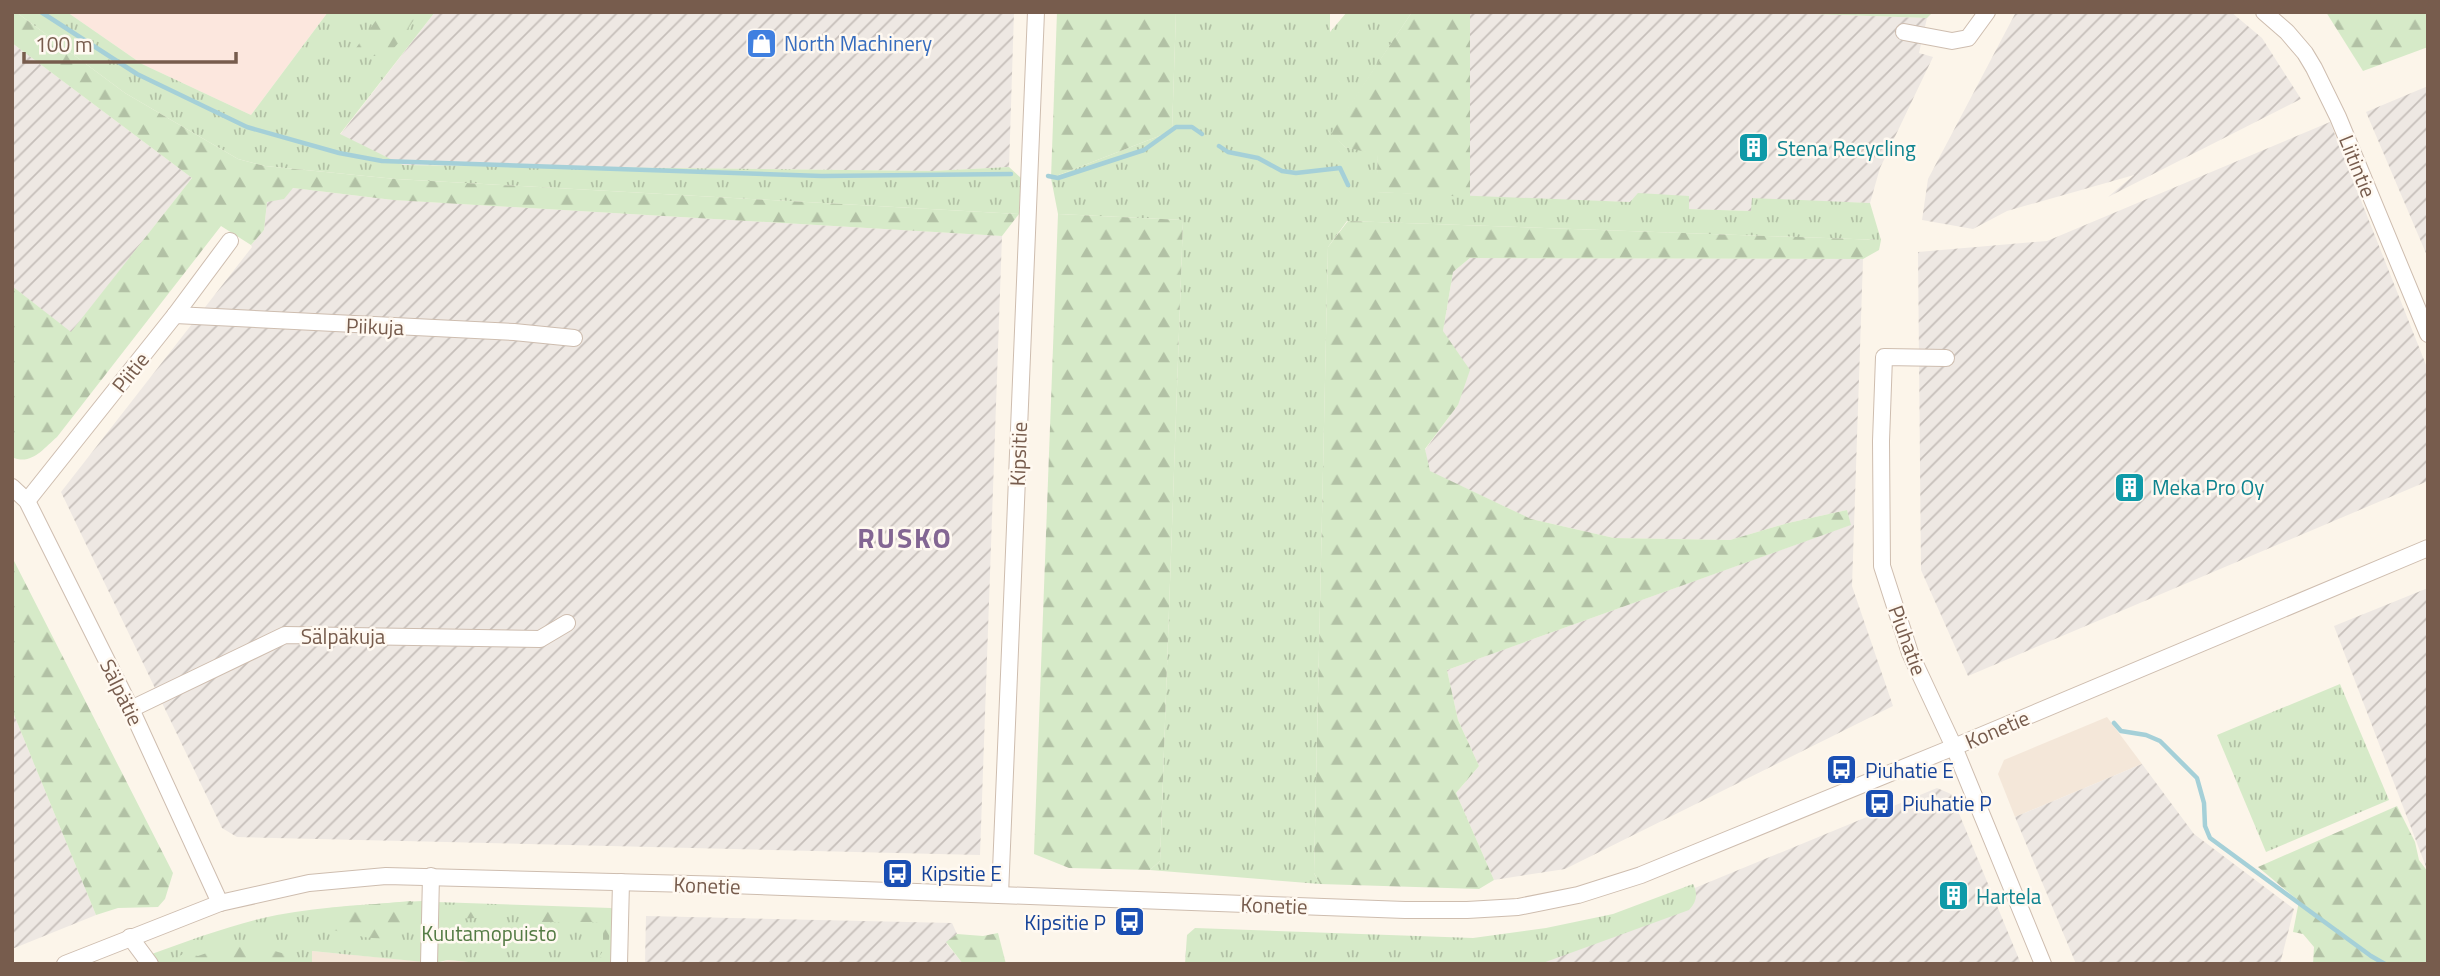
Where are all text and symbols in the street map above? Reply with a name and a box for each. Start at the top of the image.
scale bar [24,21,236,65]
shop icon: North Machinery [744,26,778,60]
place label: North Machinery [784,27,932,59]
text: 100 m [35,28,92,60]
street label: Liitintie [2331,130,2385,202]
building icon: Stena Recycling [1737,131,1771,165]
place label: Stena Recycling [1777,132,1916,164]
street label: Piikuja [345,309,405,343]
street label: Piitie [104,345,156,399]
street label: Kipsitie [1001,421,1035,487]
building icon: Meka Pro Oy [2112,470,2146,504]
place label: Meka Pro Oy [2152,471,2265,503]
district label: RUSKO [857,516,953,559]
street label: Piuhatie [1881,600,1935,680]
street label: Sälpäkuja [301,620,386,652]
street label: Sälpätie [92,653,152,731]
street label: Konetie [1960,701,2034,757]
bus stop icon: Piuhatie E [1825,753,1859,787]
place label: Piuhatie E [1865,754,1954,786]
bus stop icon: Piuhatie P [1862,786,1896,820]
place label: Piuhatie P [1902,787,1992,819]
bus stop icon: Kipsitie E [881,856,915,890]
place label: Kipsitie E [921,857,1002,889]
street label: Konetie [673,868,741,902]
building icon: Hartela [1936,879,1970,913]
place label: Hartela [1976,880,2042,912]
street label: Konetie [1240,888,1308,922]
bus stop icon: Kipsitie P [1112,905,1146,939]
place label: Kipsitie P [1024,906,1106,938]
park label: Kuutamopuisto [421,917,557,949]

